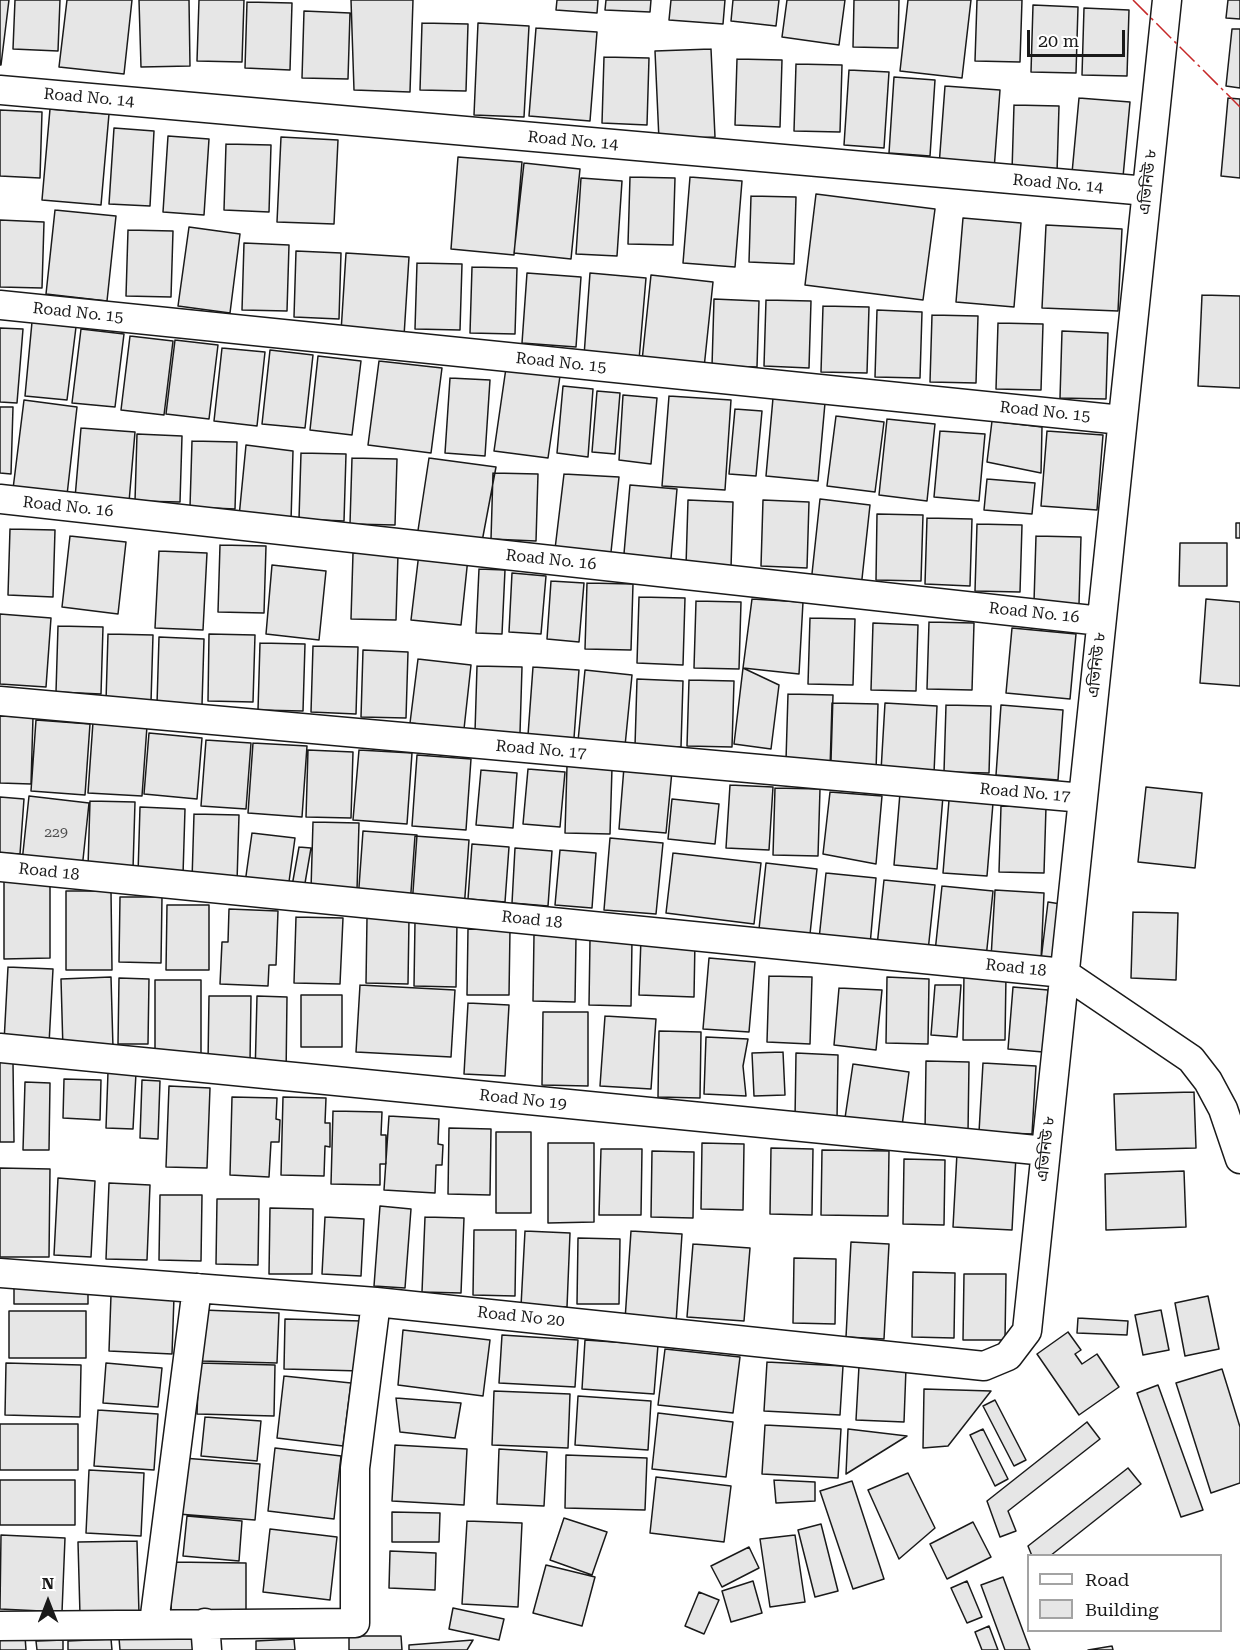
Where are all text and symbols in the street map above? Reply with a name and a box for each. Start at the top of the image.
scale bar [1030,18,1128,56]
text: 20 m [1038,30,1079,51]
street label: Road No. 14 [43,84,135,112]
street label: Road No. 14 [527,127,619,155]
street label: এভিনিউ ৮ [1135,148,1161,216]
street label: Road No. 14 [1012,170,1104,198]
street label: Road No. 15 [32,299,124,327]
street label: Road No. 15 [515,349,607,377]
street label: Road No. 15 [999,398,1091,426]
street label: Road No. 16 [22,493,114,521]
street label: Road No. 16 [505,546,597,574]
street label: Road No. 16 [988,599,1080,627]
street label: এভিনিউ ৮ [1084,631,1110,699]
street label: Road No. 17 [495,736,587,764]
street label: Road No. 17 [979,779,1071,807]
house number: 229 [44,825,68,841]
street label: Road 18 [18,859,80,885]
street label: Road 18 [501,907,563,933]
street label: Road 18 [985,955,1047,981]
street label: Road No 19 [478,1086,568,1114]
street label: এভিনিউ ৮ [1033,1115,1059,1183]
street label: Road No 20 [476,1303,566,1331]
legend [1027,1554,1222,1632]
text: Road [1085,1569,1129,1590]
north arrow [18,1572,78,1632]
text: N [42,1574,54,1593]
text: Building [1085,1599,1159,1620]

